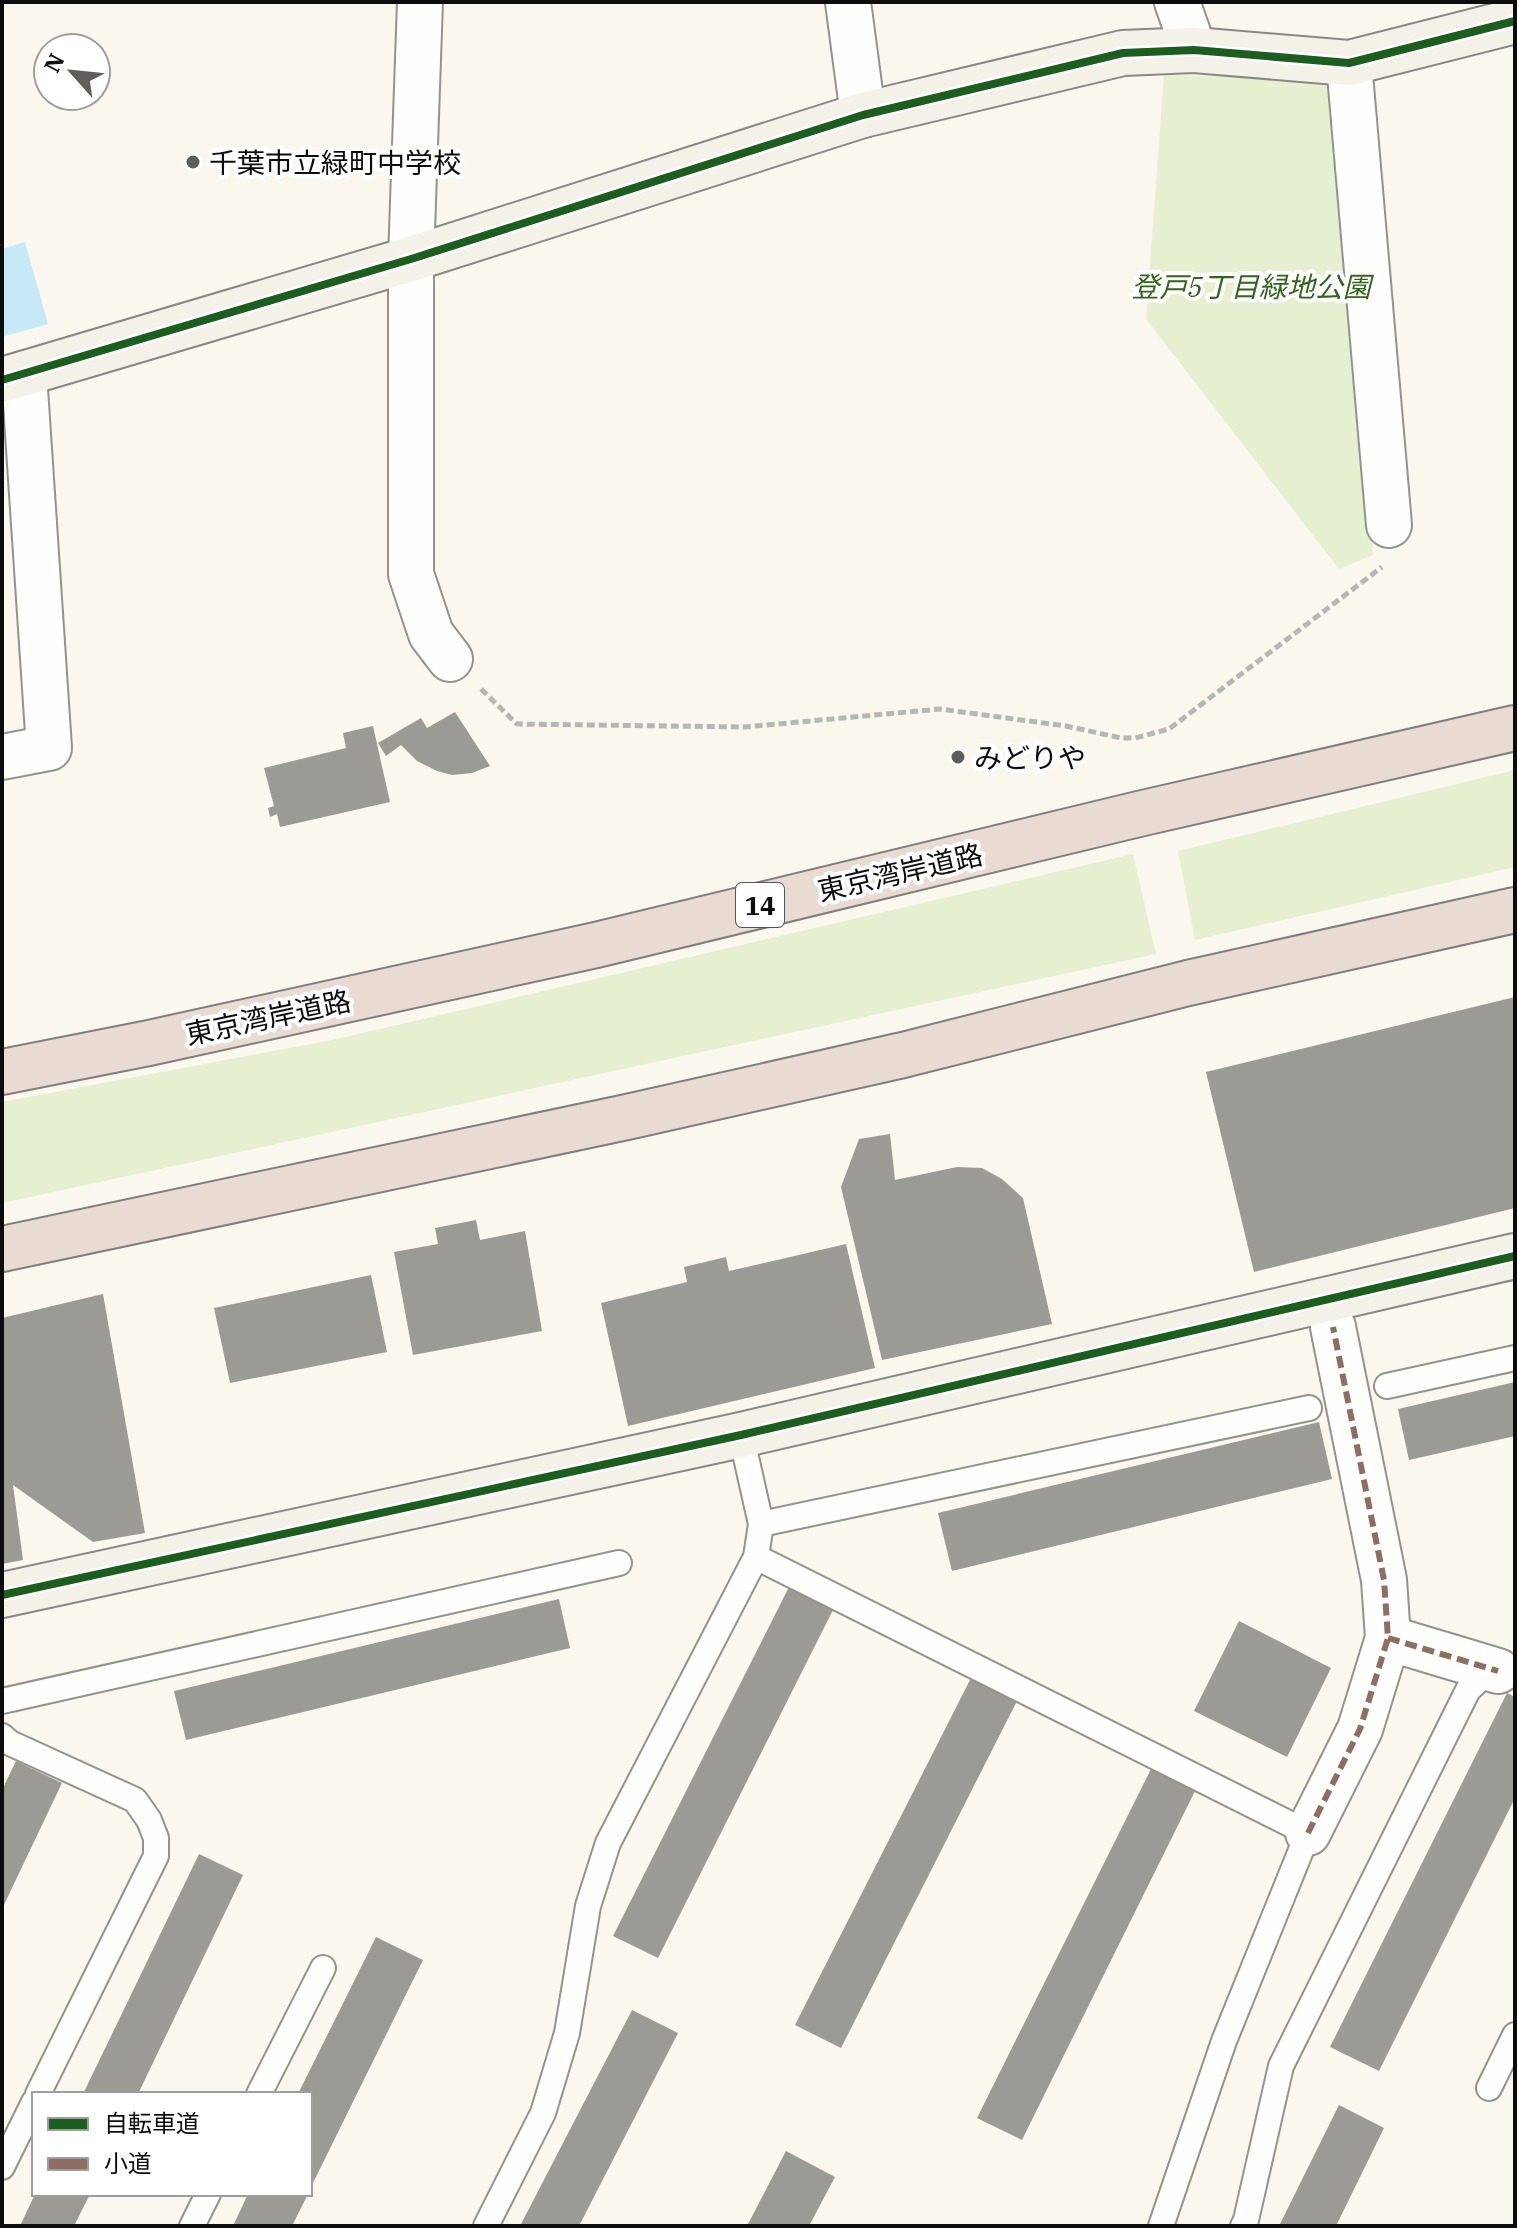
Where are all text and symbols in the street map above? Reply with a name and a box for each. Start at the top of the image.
north arrow [32,32,112,112]
text: N [37,48,71,77]
place label: 千葉市立緑町中学校 [209,144,461,181]
marker: 千葉市立緑町中学校 [184,153,202,171]
park label: 登戸5丁目緑地公園 [1131,268,1375,305]
place label: みどりや [974,739,1086,776]
marker: みどりや [949,748,967,766]
street label: 東京湾岸道路 [814,835,986,909]
road number: 14 [736,883,784,927]
street label: 東京湾岸道路 [182,981,354,1053]
legend [32,2092,312,2196]
text: 自転車道 [104,2107,200,2139]
text: 小道 [104,2147,152,2179]

